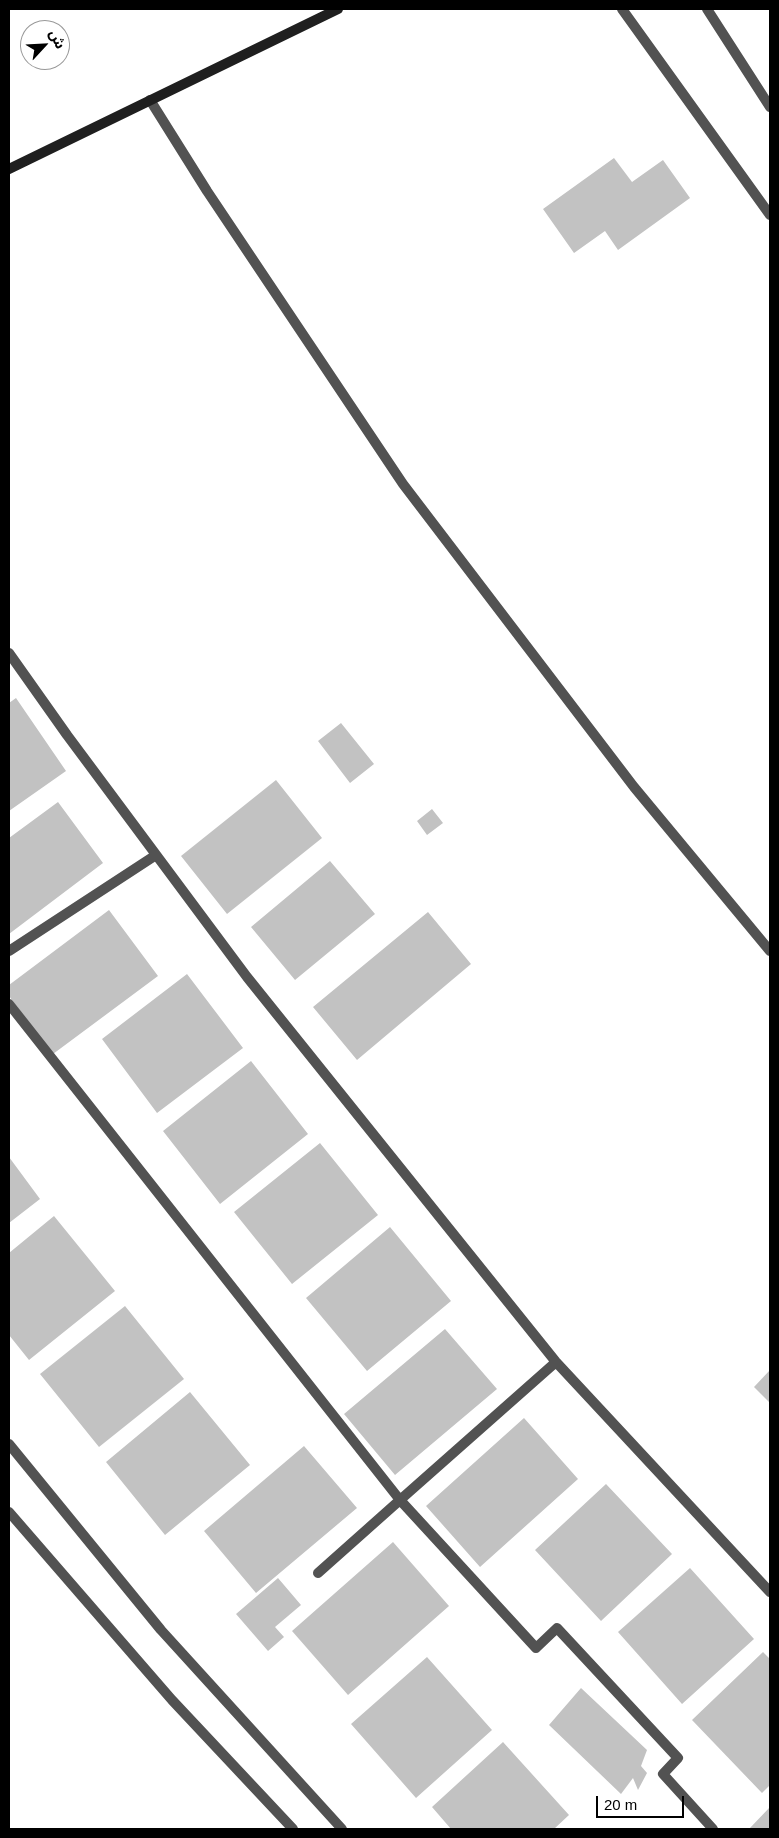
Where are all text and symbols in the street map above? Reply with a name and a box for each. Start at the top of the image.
north arrow [20,20,70,70]
text: ش [46,27,69,51]
scale bar [599,1786,686,1818]
text: 20 m [604,1796,637,1813]

